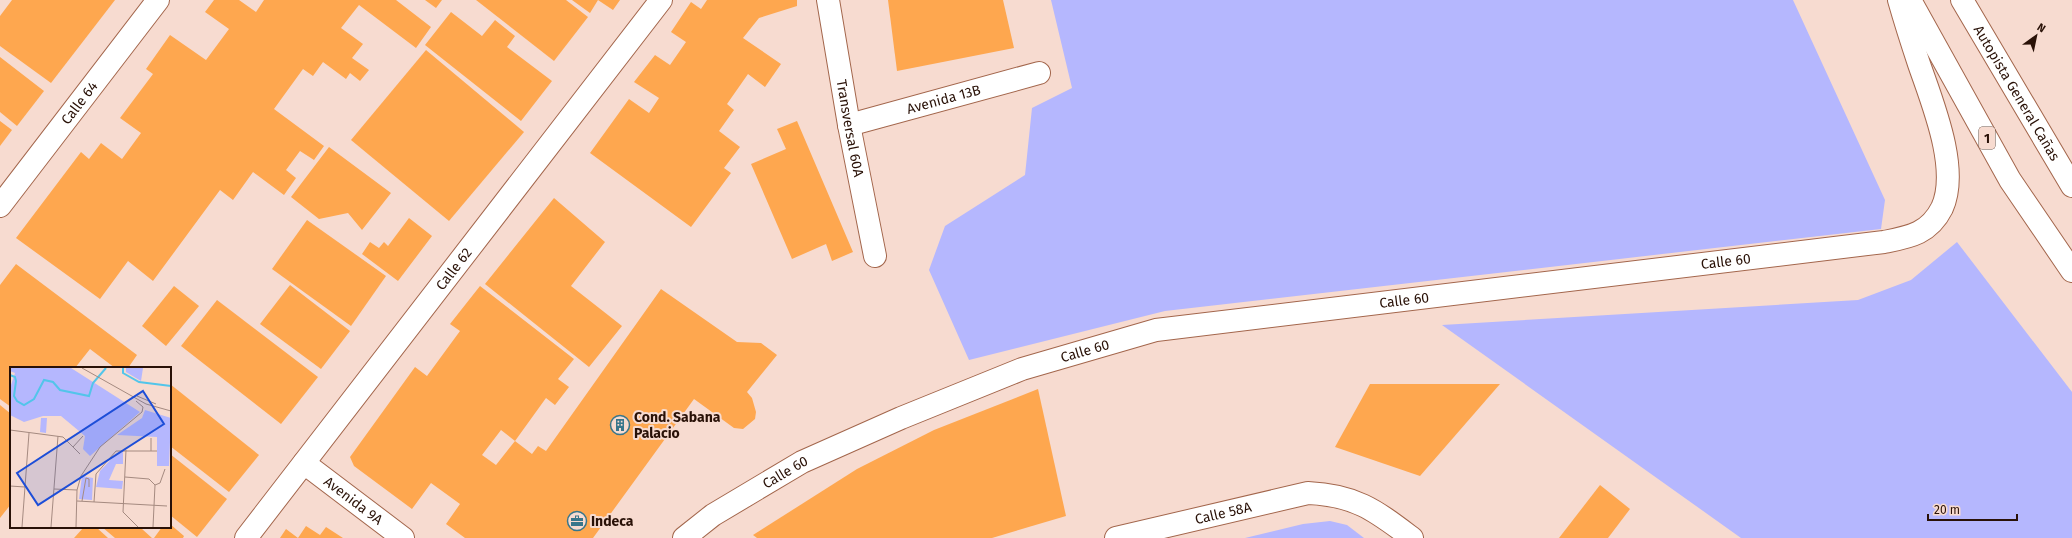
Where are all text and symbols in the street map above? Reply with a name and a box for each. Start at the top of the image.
north arrow [2016,16,2056,56]
text: N [2035,21,2048,35]
street label: Autopista General Cañas [1970,22,2063,164]
street label: Calle 64 [58,78,102,128]
street label: Transversal 60A [832,78,867,178]
street label: Avenida 13B [905,81,983,118]
road number: 1 [1979,127,1995,149]
street label: Calle 62 [432,244,476,294]
street label: Calle 60 [1700,250,1752,273]
street label: Calle 60 [1378,289,1430,312]
street label: Calle 60 [1059,336,1112,366]
inset map [10,367,171,528]
place label: Cond. Sabana Palacio [634,409,721,442]
building icon: Cond. Sabana Palacio [609,414,631,436]
street label: Calle 60 [760,452,811,493]
street label: Avenida 9A [320,473,386,529]
scale bar [1928,496,2017,522]
street label: Calle 58A [1193,499,1253,528]
text: 20 m [1934,503,1960,517]
office icon: Indeca [566,510,588,532]
place label: Indeca [591,513,634,530]

